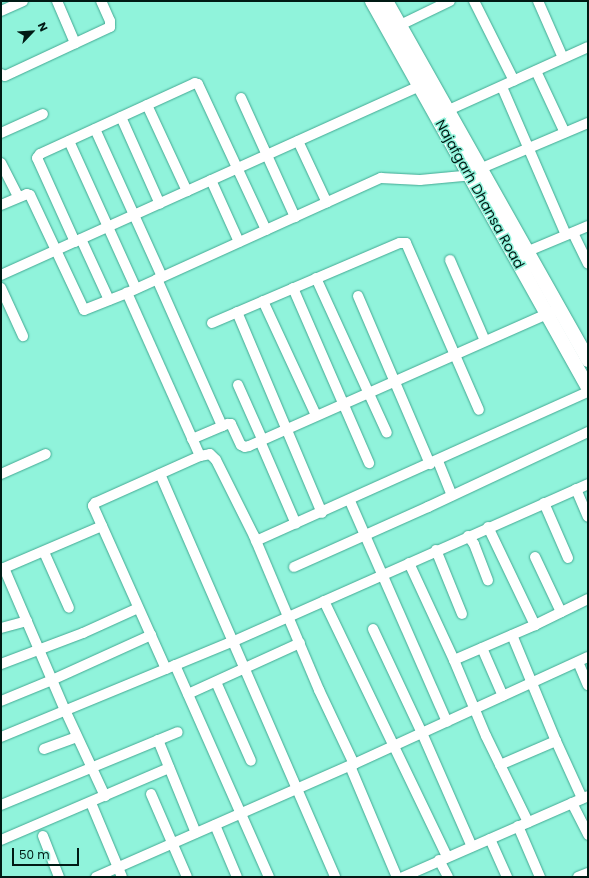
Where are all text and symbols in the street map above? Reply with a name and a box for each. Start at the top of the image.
north arrow [12,12,52,52]
text: N [34,20,52,34]
street label: Najafgarh Dhansa Road [432,117,528,271]
scale bar [14,840,81,866]
text: 50 m [19,846,50,863]

